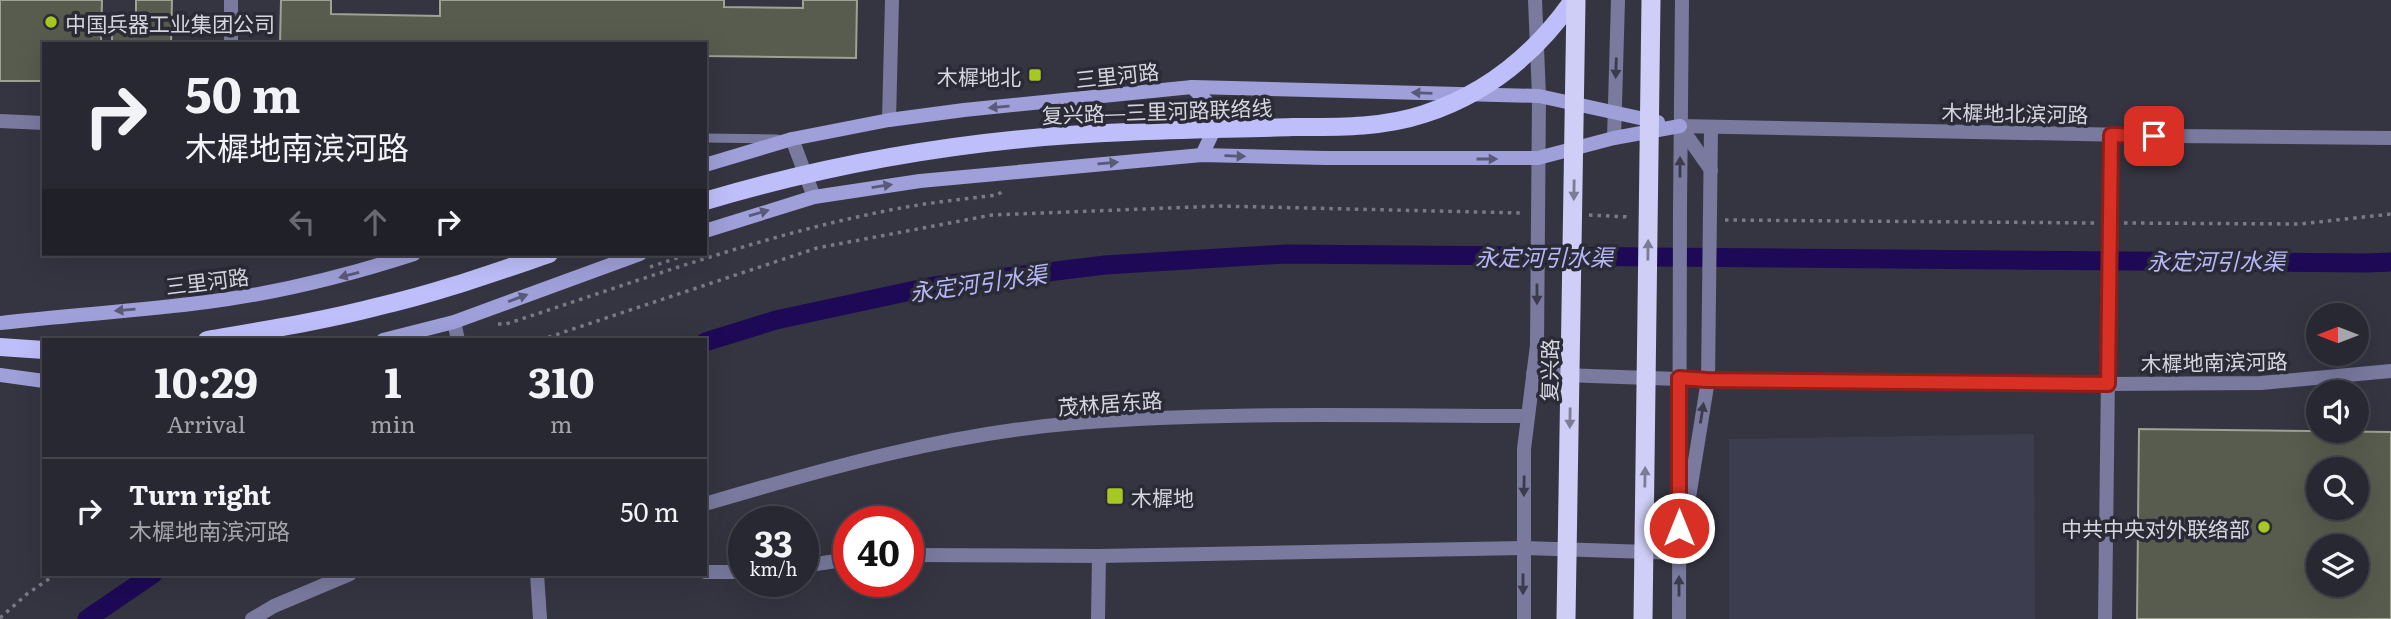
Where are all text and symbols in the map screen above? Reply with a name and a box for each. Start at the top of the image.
place label: 中国兵器工业集团公司 [65,7,275,38]
marker: 中国兵器工业集团公司 [43,14,59,30]
street label: 三里河路 [1074,54,1160,94]
text: 50 m [185,55,301,128]
one-way arrow [1611,57,1622,79]
place label: 木樨地北 [937,60,1021,91]
marker: 木樨地北 [1027,67,1043,83]
icon: right [70,70,161,161]
one-way arrow [1411,88,1433,99]
street label: 复兴路—三里河路联络线 [1041,90,1273,130]
street label: 木樨地北滨河路 [1941,95,2089,129]
one-way arrow [988,102,1010,113]
pin [2124,106,2184,166]
icon: arrive [2135,117,2173,155]
text: 木樨地南滨河路 [185,122,409,170]
one-way arrow [1224,150,1246,161]
one-way arrow [1476,153,1498,165]
one-way arrow [1674,156,1686,178]
one-way arrow [1097,157,1119,168]
one-way arrow [1568,180,1579,202]
one-way arrow [871,181,893,192]
icon: left [283,203,321,241]
icon: ahead [356,203,394,241]
icon: right [429,203,467,241]
one-way arrow [749,207,771,218]
water label: 永定河引水渠 [1475,239,1616,273]
one-way arrow [1642,239,1654,261]
water label: 永定河引水渠 [2147,243,2288,277]
water label: 永定河引水渠 [907,255,1052,308]
street label: 三里河路 [163,259,251,301]
one-way arrow [338,270,360,281]
one-way arrow [1531,283,1543,305]
one-way arrow [507,292,528,303]
north arrow [2306,303,2370,366]
map controls [2306,303,2369,597]
one-way arrow [114,305,136,316]
street label: 复兴路 [1532,338,1564,402]
street label: 木樨地南滨河路 [2140,344,2288,378]
text: 10:29 [154,349,258,411]
text: 1 [384,349,402,411]
text: 310 [528,349,595,411]
button: sound [2306,380,2369,443]
street label: 茂林居东路 [1057,383,1163,421]
one-way arrow [1697,402,1708,424]
text: Arrival [167,406,245,440]
text: min [370,406,416,440]
text: m [550,406,572,440]
one-way arrow [1564,407,1576,429]
button: search [2306,457,2369,520]
one-way arrow [1639,466,1650,488]
text: Turn right [129,474,271,513]
one-way arrow [1518,475,1530,497]
place label: 木樨地 [1131,481,1194,512]
marker: 木樨地 [1105,486,1125,506]
text: 50 m [620,491,679,530]
position arrow [1642,491,1716,565]
icon: right [70,492,108,530]
speed limit sign: 40 [833,506,924,597]
place label: 中共中央对外联络部 [2061,512,2250,543]
text: 木樨地南滨河路 [129,513,290,547]
text: 33 [754,516,793,568]
marker: 中共中央对外联络部 [2256,519,2272,535]
button: layers [2306,534,2369,597]
text: km/h [750,555,797,582]
one-way arrow [1517,573,1529,595]
one-way arrow [1674,575,1685,597]

